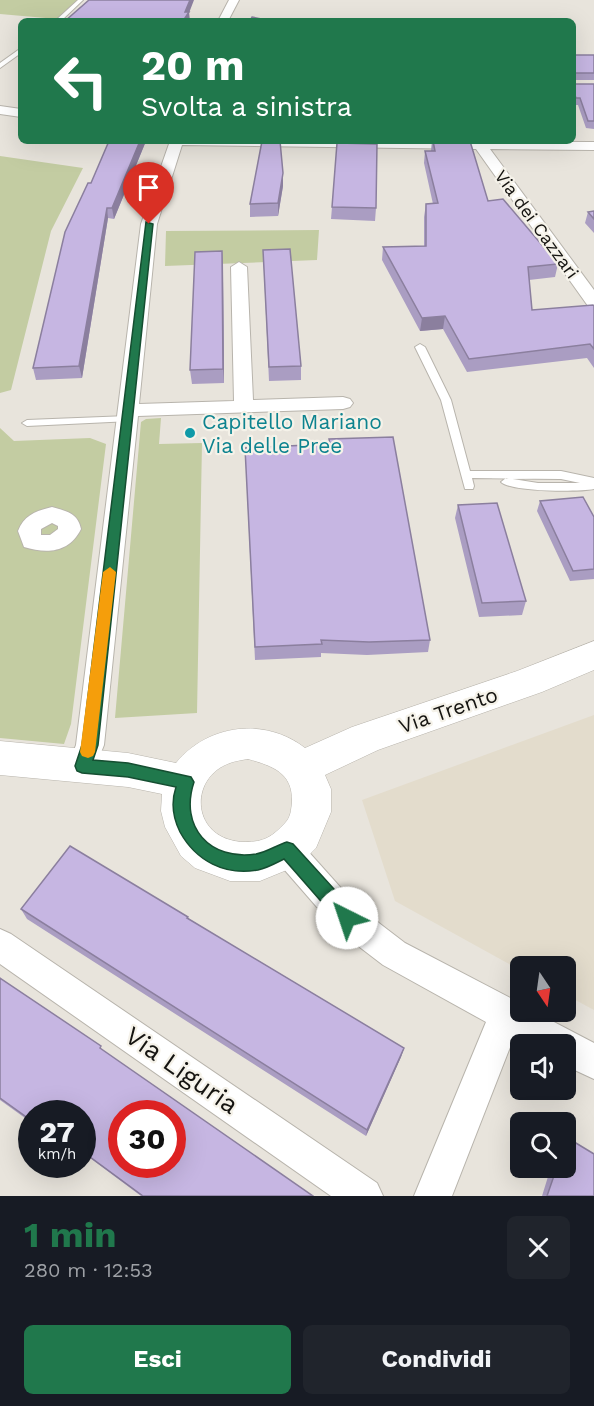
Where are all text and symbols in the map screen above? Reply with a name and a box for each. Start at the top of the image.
text: 20 m [141,41,245,90]
icon: left [42,42,120,120]
text: Svolta a sinistra [141,91,352,123]
pin [123,162,174,224]
street label: Via dei Cazzari [491,166,583,282]
icon: arrive [132,171,165,204]
place label: Capitello Mariano Via delle Pree [202,409,382,458]
marker: Capitello Mariano Via delle Pree [183,426,197,440]
street label: Via Trento [395,681,501,739]
position arrow [315,886,379,950]
north arrow [510,956,576,1022]
map controls [510,956,576,1178]
street label: Via Liguria [120,1020,245,1120]
button: sound [510,1034,576,1100]
speed limit sign: 30 [108,1100,186,1178]
button: search [510,1112,576,1178]
text: 27 [39,1114,75,1149]
text: km/h [38,1145,76,1163]
text: 1 min [24,1214,116,1256]
button: close [507,1216,570,1279]
text: 280 m · 12:53 [24,1258,153,1282]
button: Esci [24,1325,291,1394]
button: Condividi [303,1325,570,1394]

